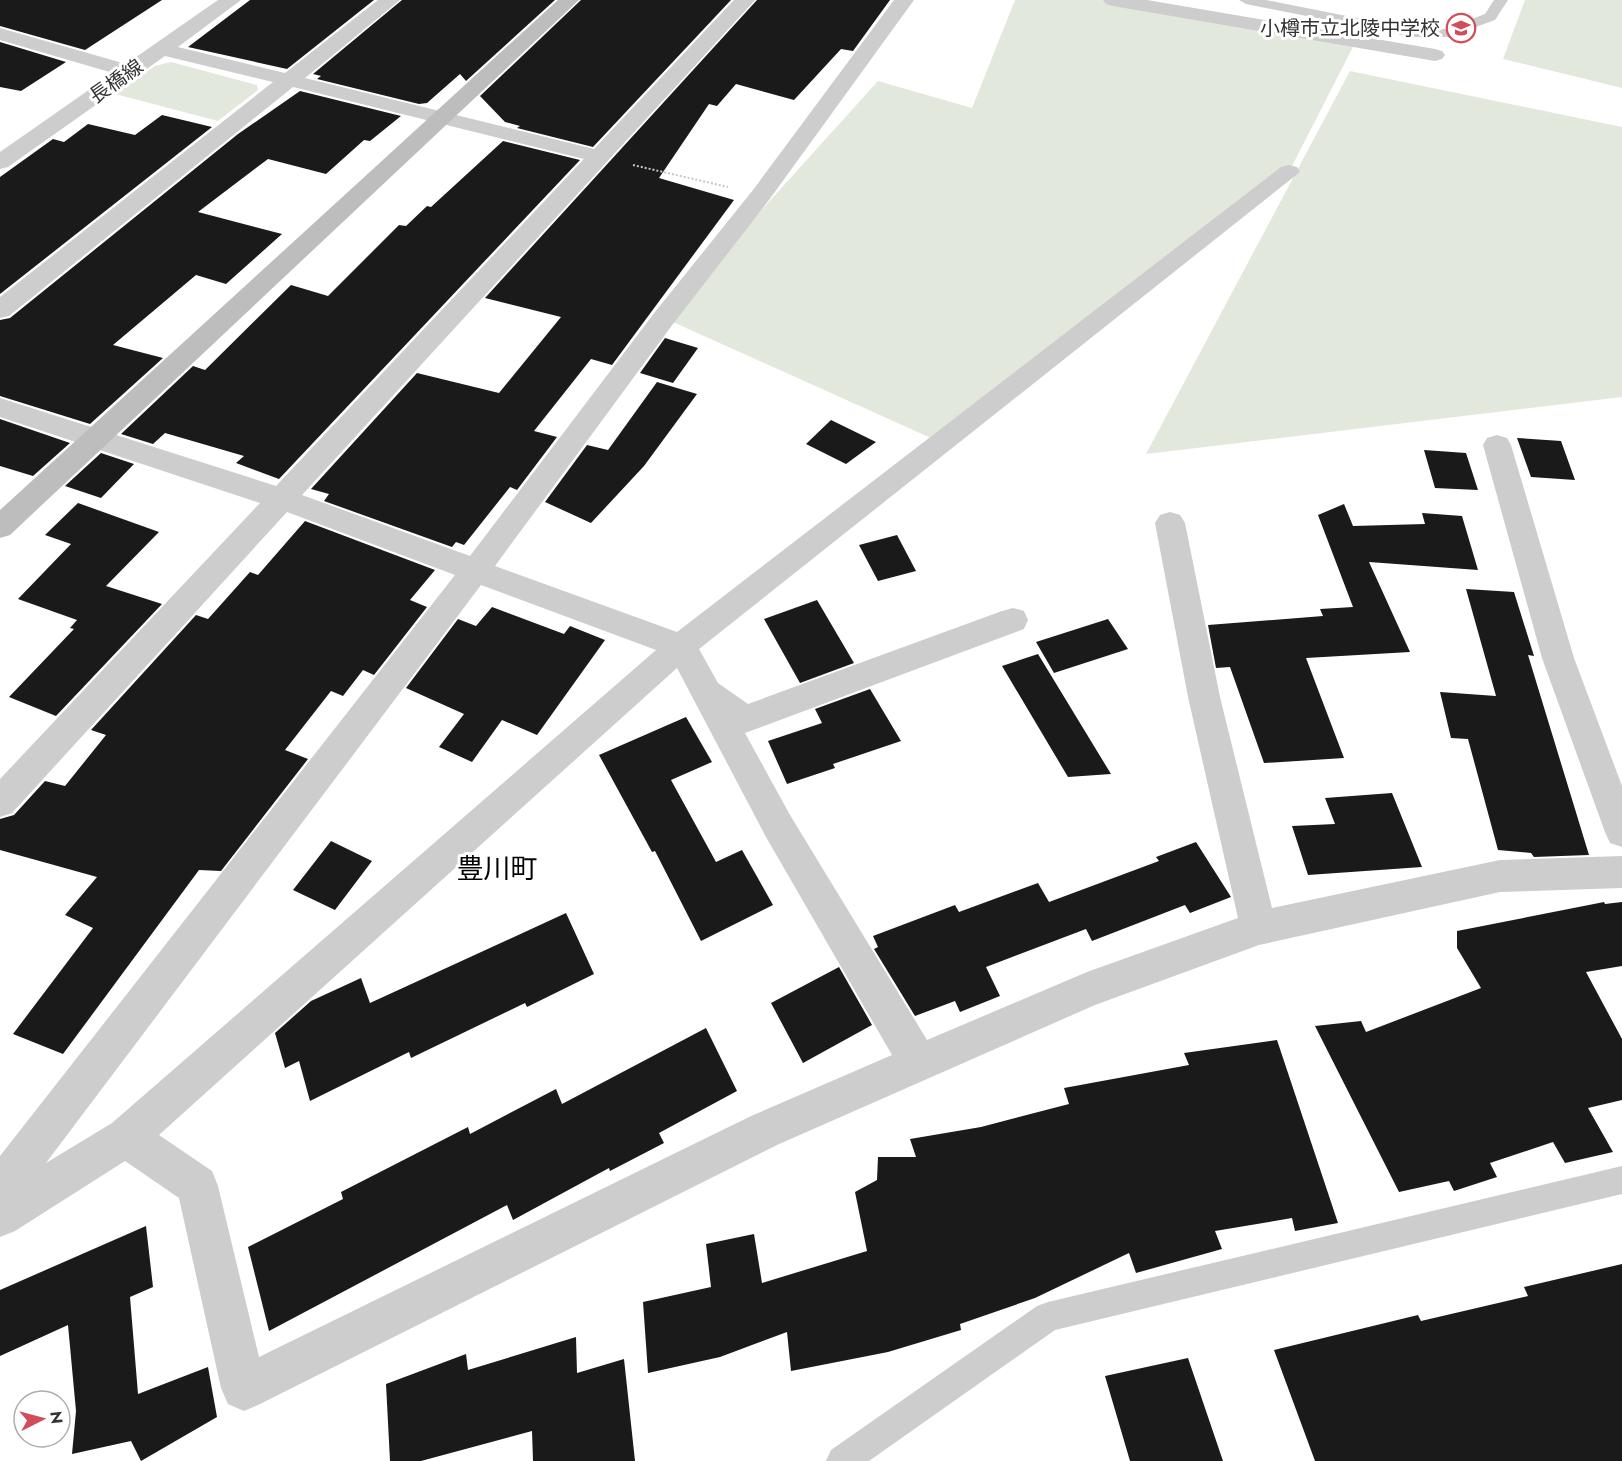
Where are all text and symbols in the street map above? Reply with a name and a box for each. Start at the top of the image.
school or university icon: 小樽市立北陵中学校 [1445,12,1477,44]
place label: 小樽市立北陵中学校 [1260,14,1440,43]
street label: 長橋線 [83,52,149,110]
district label: 豊川町 [457,849,538,888]
north arrow [12,1389,72,1449]
text: N [44,1410,69,1425]

